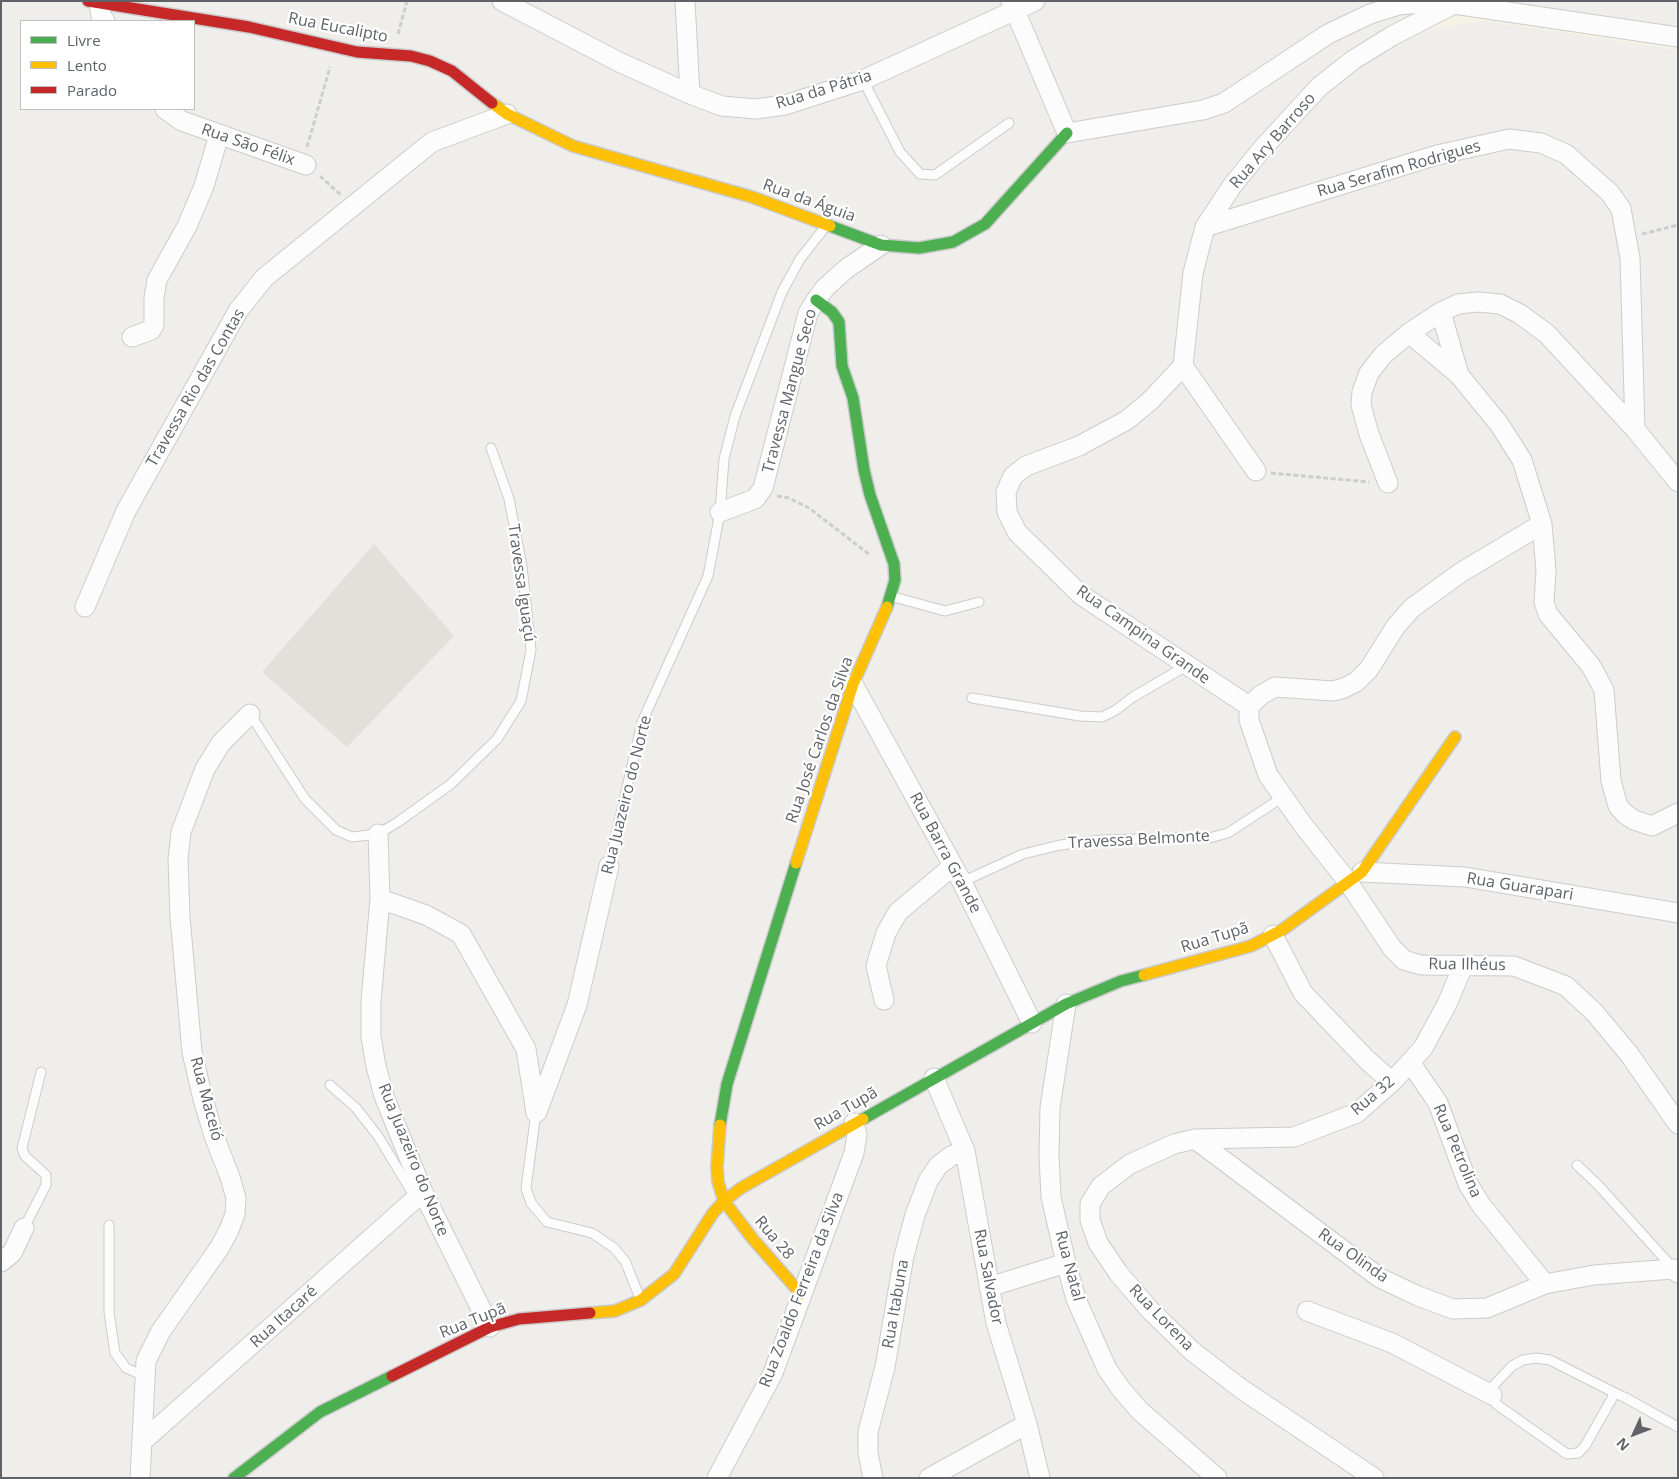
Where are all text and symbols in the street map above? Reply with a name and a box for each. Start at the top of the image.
street label: Rua Eucalipto [287,9,389,47]
legend [20,20,195,110]
text: Livre [67,30,101,50]
text: Lento [67,55,107,75]
street label: Rua da Pátria [774,66,874,114]
text: Parado [67,80,117,100]
street label: Rua Ary Barroso [1226,89,1320,193]
street label: Rua São Félix [199,120,297,170]
street label: Rua Serafim Rodrigues [1315,136,1483,202]
street label: Rua da Águia [760,175,858,227]
street label: Travessa Rio das Contas [143,306,249,470]
street label: Travessa Mangue Seco [759,307,821,475]
street label: Travessa Iguaçú [503,523,539,643]
street label: Rua Campina Grande [1072,582,1214,688]
street label: Rua José Carlos da Silva [782,654,858,826]
street label: Rua Juazeiro do Norte [598,714,656,876]
street label: Rua Barra Grande [905,789,985,917]
street label: Travessa Belmonte [1068,827,1210,853]
street label: Rua Guarapari [1465,869,1575,905]
street label: Rua Tupã [1179,919,1251,957]
street label: Rua Ilhéus [1428,955,1506,975]
street label: Rua Maceió [186,1055,226,1143]
street label: Rua 32 [1347,1072,1399,1120]
street label: Rua Juazeiro do Norte [374,1081,452,1239]
street label: Rua Tupã [811,1083,881,1135]
street label: Rua Petrolina [1429,1101,1485,1201]
street label: Rua Zoaldo Ferreira da Silva [756,1190,848,1390]
street label: Rua 28 [750,1212,798,1264]
street label: Rua Olinda [1314,1225,1392,1287]
street label: Rua Salvador [969,1227,1007,1327]
street label: Rua Natal [1050,1229,1088,1303]
street label: Rua Itabuna [879,1258,913,1350]
street label: Rua Lorena [1125,1281,1197,1355]
street label: Rua Itacaré [246,1282,322,1352]
street label: Rua Tupã [437,1299,509,1343]
north arrow [1609,1409,1659,1459]
text: N [1612,1434,1634,1455]

